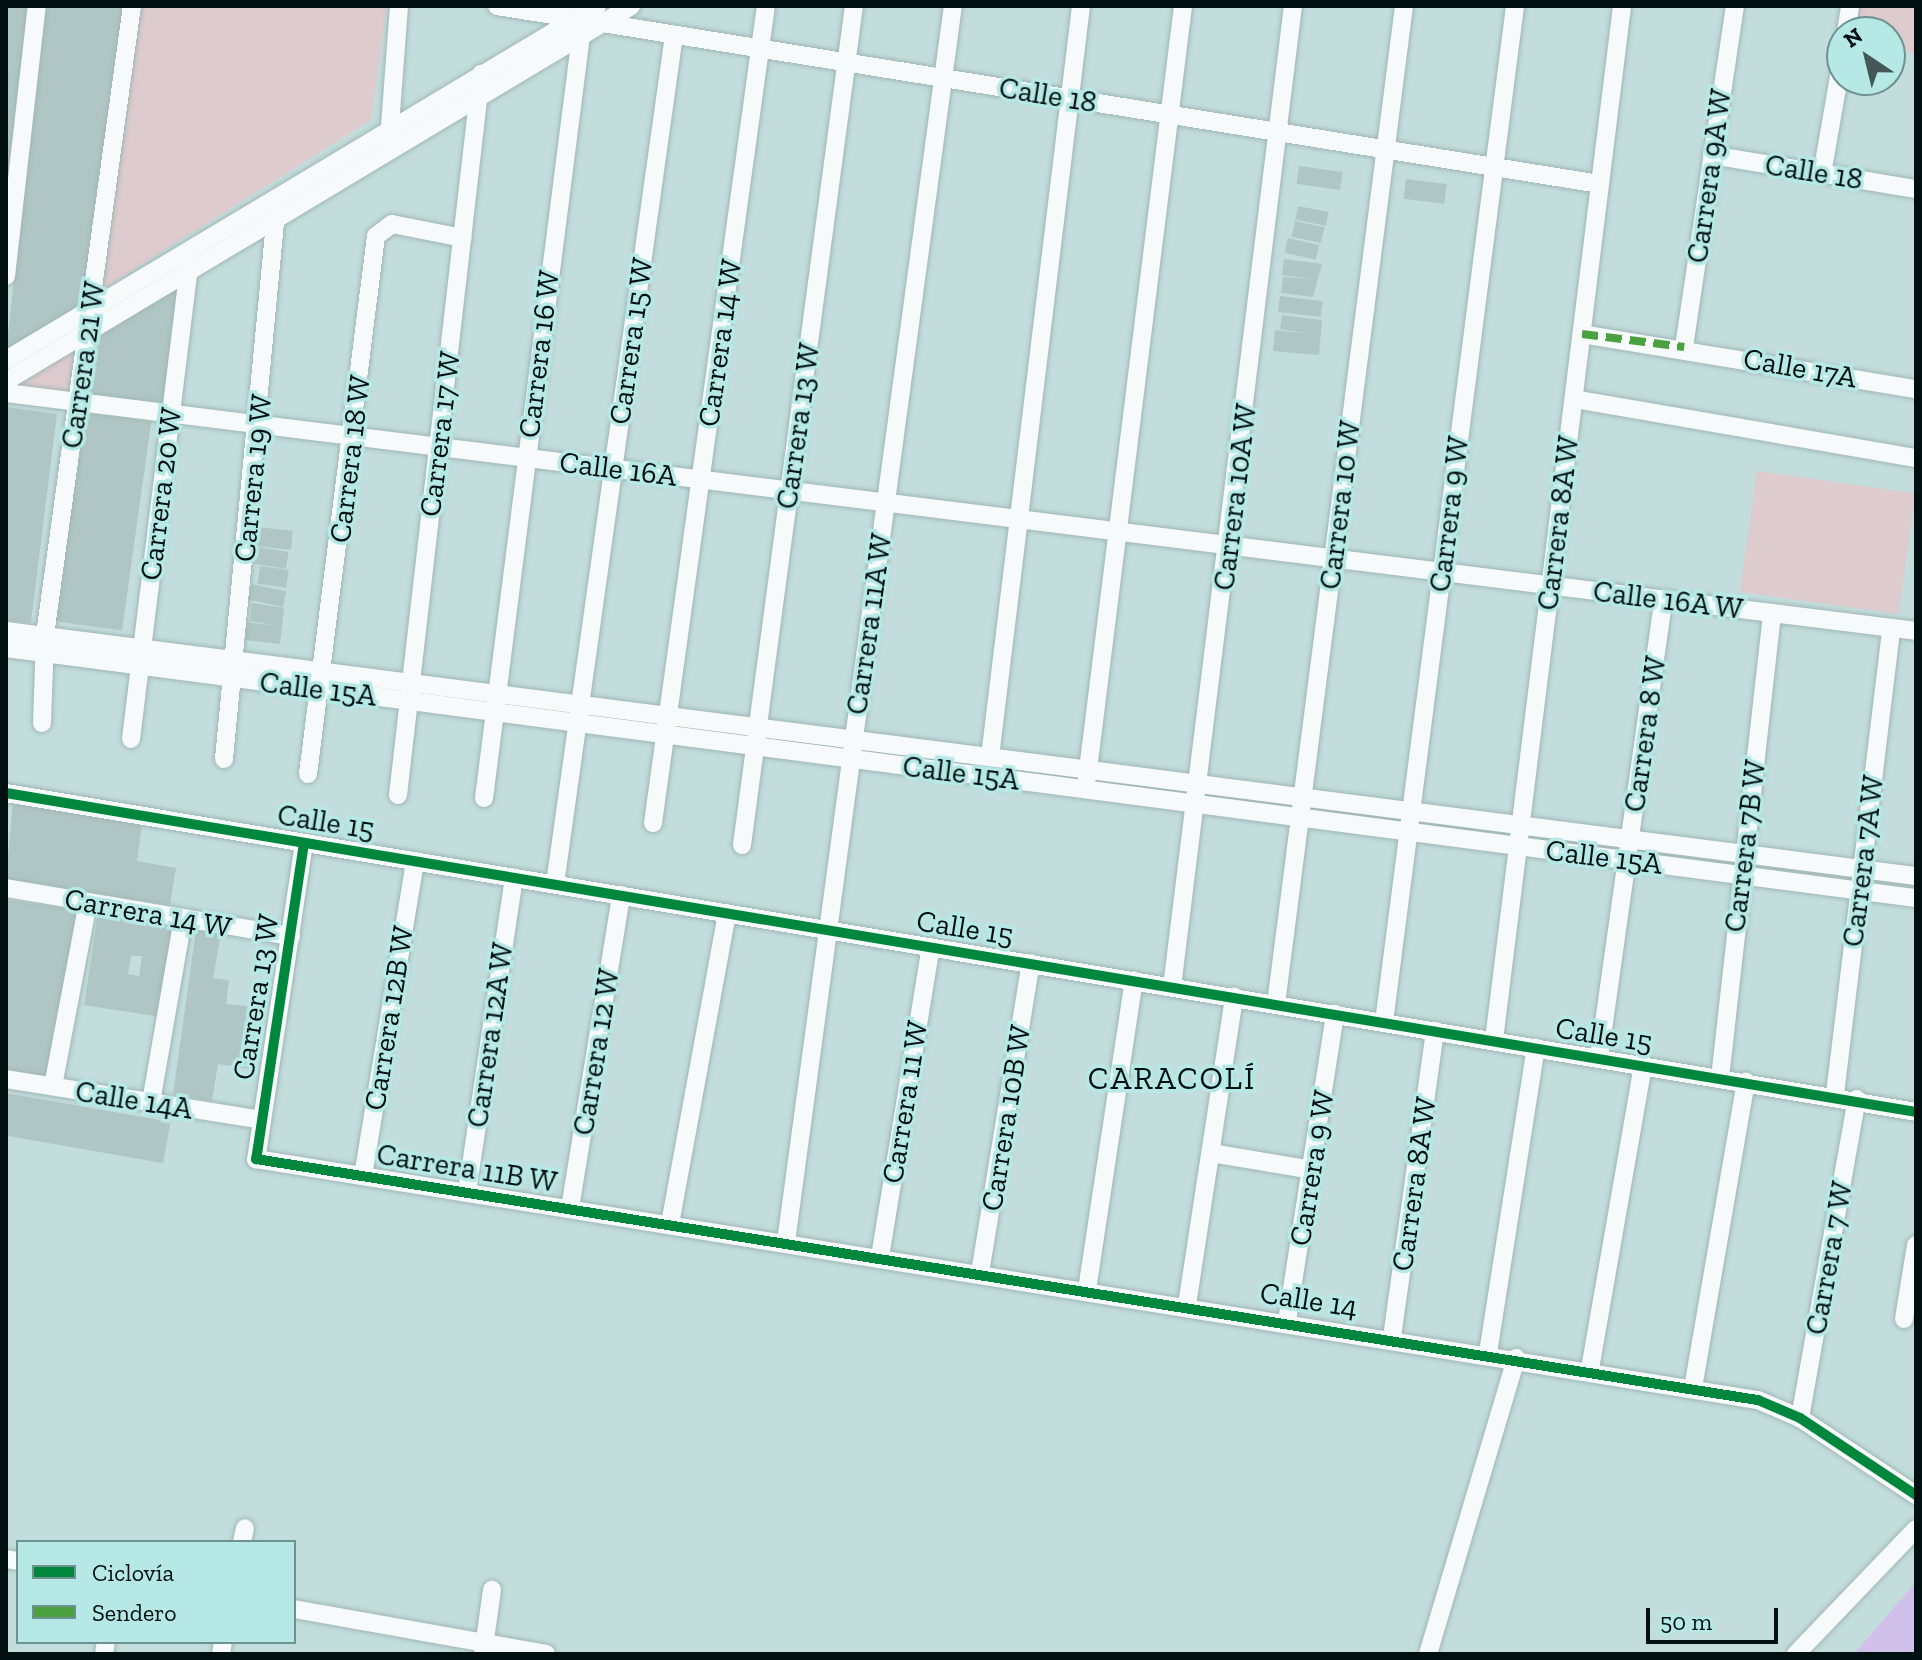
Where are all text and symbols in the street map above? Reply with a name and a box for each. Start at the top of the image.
north arrow [1826,16,1906,96]
text: N [1838,22,1868,53]
street label: Calle 18 [997,70,1099,120]
street label: Carrera 9A W [1679,86,1739,266]
street label: Calle 18 [1763,147,1865,197]
street label: Carrera 15 W [601,255,661,427]
street label: Carrera 14 W [690,257,750,429]
street label: Carrera 16 W [511,268,567,440]
street label: Carrera 21 W [53,279,113,451]
street label: Carrera 13 W [768,340,828,512]
street label: Calle 17A [1741,340,1859,396]
street label: Carrera 17 W [412,349,468,519]
street label: Carrera 18 W [322,373,378,545]
street label: Carrera 19 W [226,392,280,564]
street label: Carrera 10A W [1206,401,1264,593]
street label: Carrera 20 W [132,405,190,583]
street label: Carrera 10 W [1312,418,1368,592]
street label: Carrera 9 W [1422,433,1476,595]
street label: Carrera 8A W [1529,433,1587,613]
street label: Calle 16A [557,444,679,494]
street label: Carrera 11A W [838,530,900,718]
street label: Calle 16A W [1590,573,1746,627]
street label: Carrera 8 W [1616,653,1674,815]
street label: Calle 15A [258,664,378,714]
street label: Calle 15A [901,748,1021,798]
street label: Carrera 7B W [1717,757,1773,935]
street label: Carrera 7A W [1835,772,1891,950]
street label: Calle 15 [275,797,377,847]
street label: Calle 15A [1544,832,1664,882]
street label: Carrera 14 W [61,881,235,945]
street label: Calle 15 [914,903,1016,953]
street label: Carrera 13 W [225,911,287,1083]
street label: Carrera 12B W [357,923,421,1113]
street label: Carrera 12A W [459,939,521,1131]
street label: Carrera 12 W [565,966,627,1138]
street label: Calle 15 [1553,1010,1655,1060]
street label: Carrera 11 W [874,1018,936,1186]
street label: Carrera 10B W [973,1022,1039,1214]
district label: CARACOLÍ [1088,1059,1256,1097]
street label: Calle 14A [73,1073,195,1127]
street label: Carrera 9 W [1282,1087,1342,1249]
street label: Carrera 8A W [1384,1094,1444,1274]
street label: Carrera 11B W [374,1136,560,1200]
street label: Carrera 7 W [1798,1178,1860,1338]
street label: Calle 14 [1258,1275,1360,1325]
legend [16,1540,296,1644]
text: Ciclovía [92,1558,174,1587]
scale bar [1650,1592,1782,1642]
text: Sendero [92,1598,177,1627]
text: 50 m [1660,1607,1712,1636]

